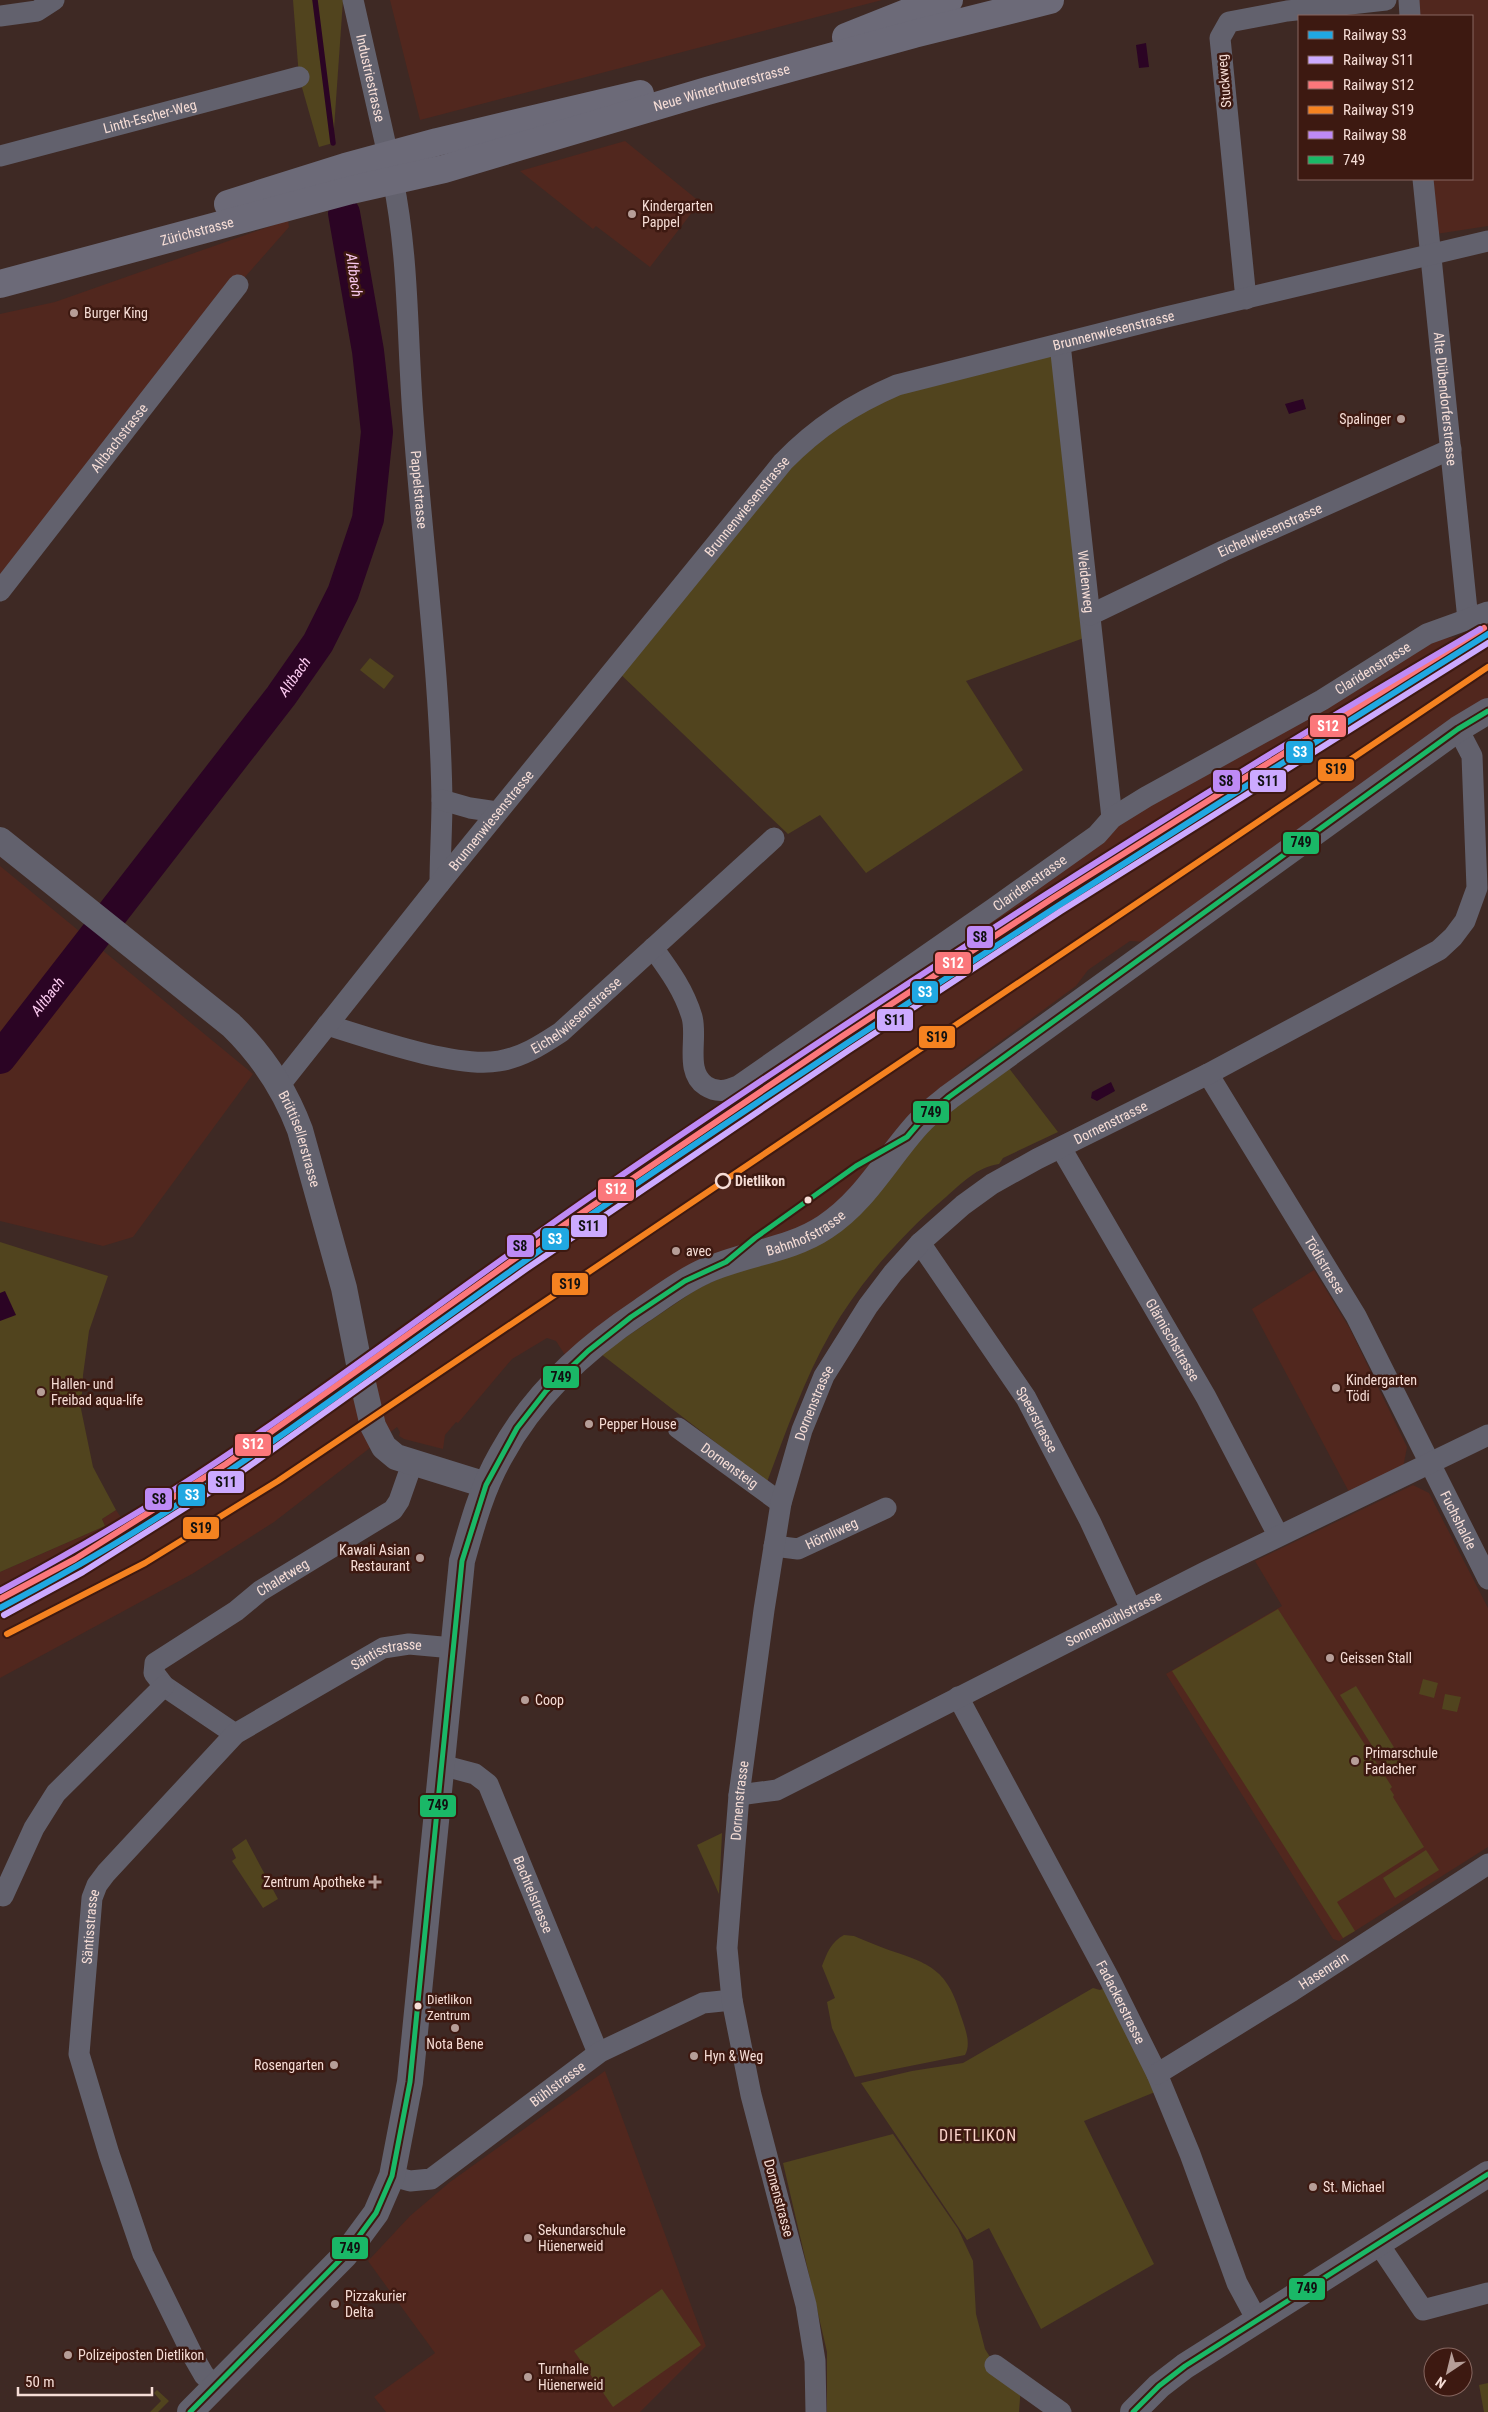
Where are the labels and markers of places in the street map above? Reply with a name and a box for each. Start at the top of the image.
place label: Kindergarten Pappel [642,198,713,230]
marker: Kindergarten Pappel [626,208,638,220]
place label: Burger King [84,305,148,321]
marker: Burger King [68,307,80,319]
place label: Spalinger [1339,411,1391,427]
marker: Spalinger [1395,413,1407,425]
marker: Dietlikon [715,1173,731,1189]
place label: Dietlikon [735,1173,785,1189]
unlabelled marker [803,1195,813,1205]
place label: avec [686,1243,712,1259]
marker: avec [670,1245,682,1257]
place label: Kindergarten Tödi [1346,1372,1417,1404]
place label: Hallen- und Freibad aqua-life [51,1376,144,1408]
marker: Kindergarten Tödi [1330,1382,1342,1394]
marker: Hallen- und Freibad aqua-life [35,1386,47,1398]
place label: Pepper House [599,1416,677,1432]
marker: Pepper House [583,1418,595,1430]
place label: Kawali Asian Restaurant [339,1542,410,1574]
marker: Kawali Asian Restaurant [414,1552,426,1564]
place label: Geissen Stall [1340,1650,1412,1666]
marker: Geissen Stall [1324,1652,1336,1664]
place label: Coop [535,1692,564,1708]
marker: Coop [519,1694,531,1706]
place label: Primarschule Fadacher [1365,1745,1438,1777]
marker: Primarschule Fadacher [1349,1755,1361,1767]
place label: Zentrum Apotheke [263,1874,365,1890]
marker: Zentrum Apotheke [369,1876,381,1888]
place label: Dietlikon Zentrum [427,1992,472,2023]
marker: Dietlikon Zentrum [413,2001,423,2011]
marker: Nota Bene [449,2022,461,2034]
place label: Nota Bene [426,2036,484,2052]
place label: Hyn & Weg [704,2048,763,2064]
marker: Hyn & Weg [688,2050,700,2062]
place label: Rosengarten [254,2057,324,2073]
marker: Rosengarten [328,2059,340,2071]
place label: St. Michael [1323,2179,1385,2195]
marker: St. Michael [1307,2181,1319,2193]
place label: Sekundarschule Hüenerweid [538,2222,626,2254]
marker: Sekundarschule Hüenerweid [522,2232,534,2244]
place label: Pizzakurier Delta [345,2288,406,2320]
marker: Pizzakurier Delta [329,2298,341,2310]
place label: Polizeiposten Dietlikon [78,2347,204,2363]
marker: Polizeiposten Dietlikon [62,2349,74,2361]
place label: Turnhalle Hüenerweid [538,2361,604,2393]
marker: Turnhalle Hüenerweid [522,2371,534,2383]

